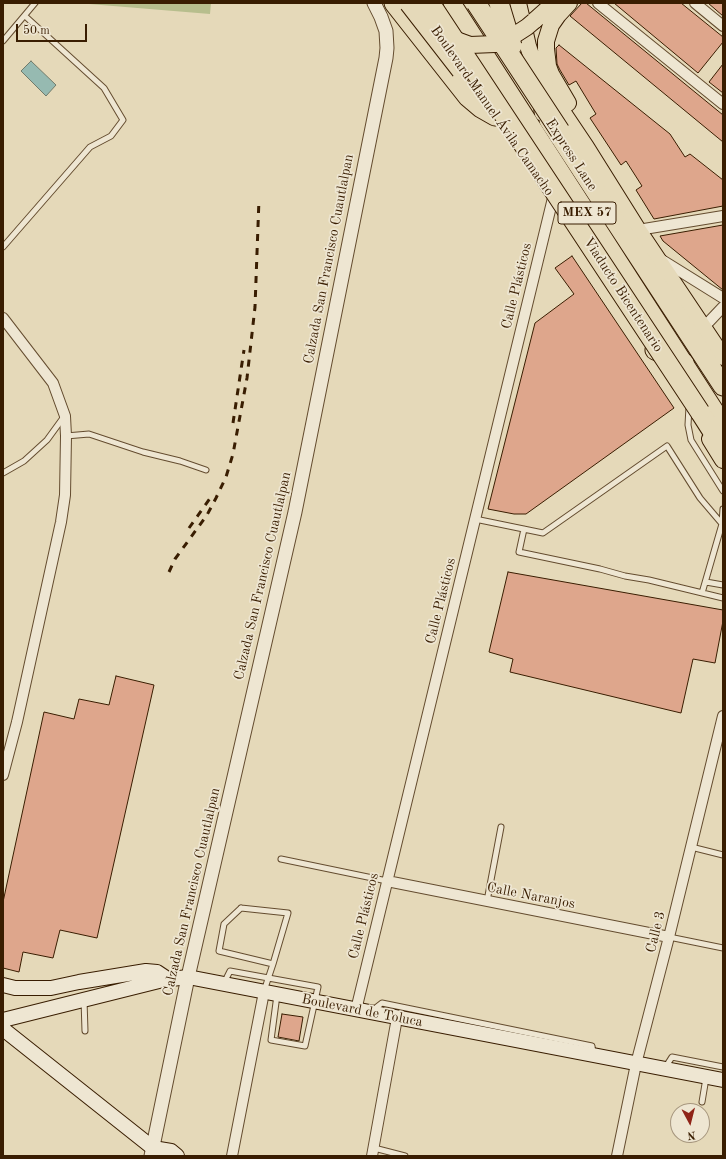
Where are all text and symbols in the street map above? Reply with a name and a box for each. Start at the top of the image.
scale bar [18,16,89,42]
street label: Boulevard Manuel Ávila Camacho [427,23,557,199]
text: 50 m [23,25,50,37]
street label: Express Lane [541,116,601,194]
street label: Calzada San Francisco Cuautlalpan [300,153,358,365]
road number: MEX 57 [558,202,616,224]
street label: Viaducto Bicentenario [580,235,666,355]
street label: Calle Plásticos [498,241,536,331]
street label: Calzada San Francisco Cuautlalpan [231,470,295,682]
street label: Calle Plásticos [422,556,460,646]
street label: Calzada San Francisco Cuautlalpan [160,786,224,998]
street label: Calle Plásticos [345,871,383,961]
street label: Calle Naranjos [485,879,577,913]
street label: Calle 3 [643,909,669,955]
street label: Boulevard de Toluca [300,991,424,1031]
north arrow [670,1103,710,1143]
text: N [687,1128,696,1140]

